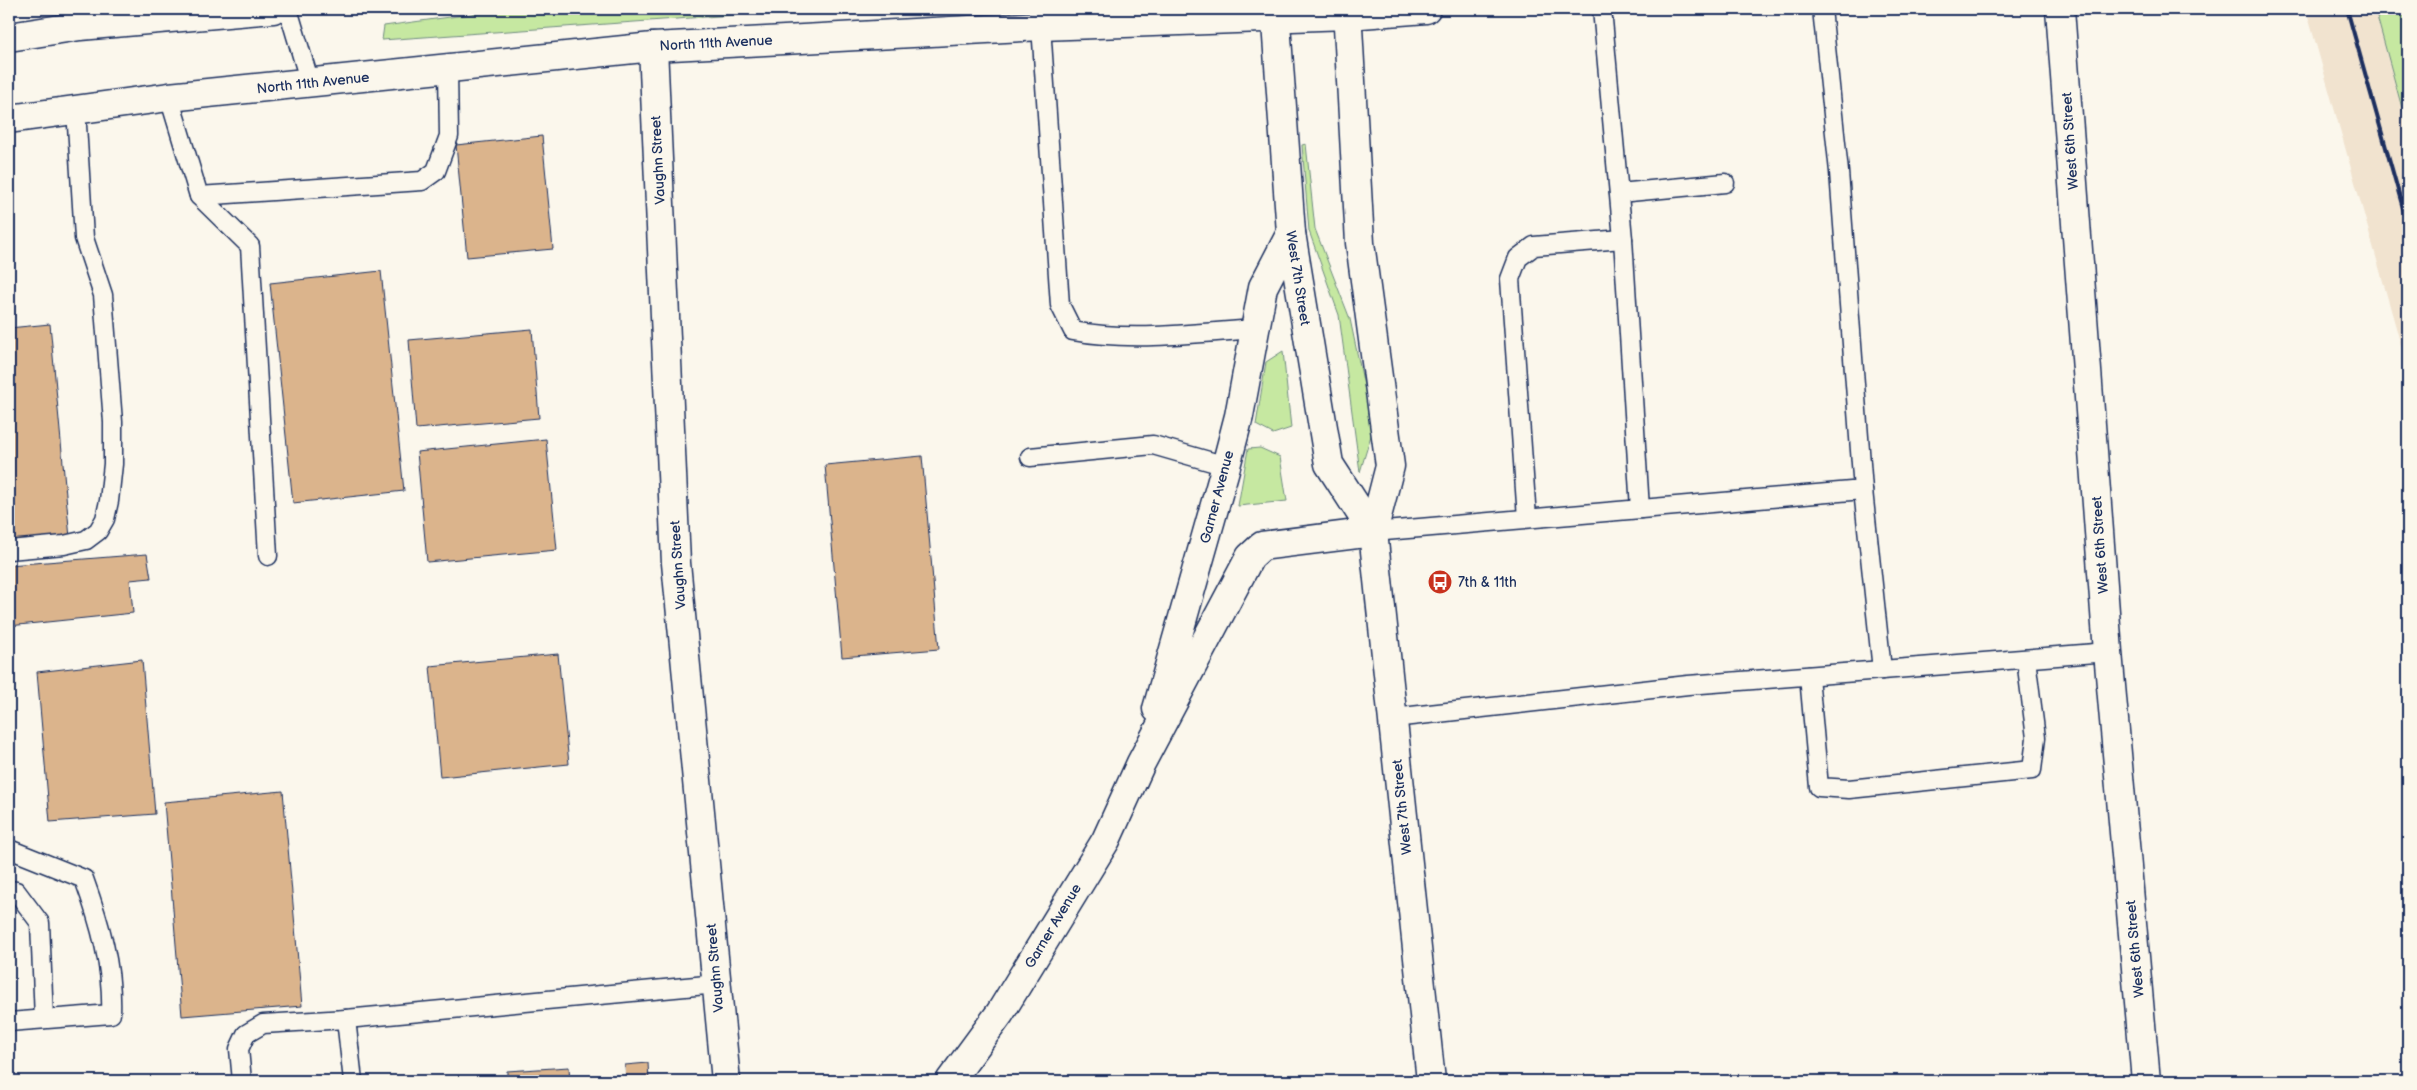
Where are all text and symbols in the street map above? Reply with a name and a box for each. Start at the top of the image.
street label: North 11th Avenue [659,32,773,54]
street label: North 11th Avenue [256,69,370,97]
street label: West 6th Street [2058,91,2082,190]
street label: Vaughn Street [647,114,669,205]
street label: West 7th Street [1282,229,1314,327]
street label: Garner Avenue [1196,449,1238,545]
street label: West 6th Street [2088,495,2112,594]
street label: Vaughn Street [666,519,690,610]
bus stop icon: 7th & 11th [1427,569,1453,595]
place label: 7th & 11th [1458,574,1517,591]
street label: West 7th Street [1388,758,1415,856]
street label: Garner Avenue [1021,881,1085,971]
street label: West 6th Street [2122,899,2148,998]
street label: Vaughn Street [703,922,727,1013]

